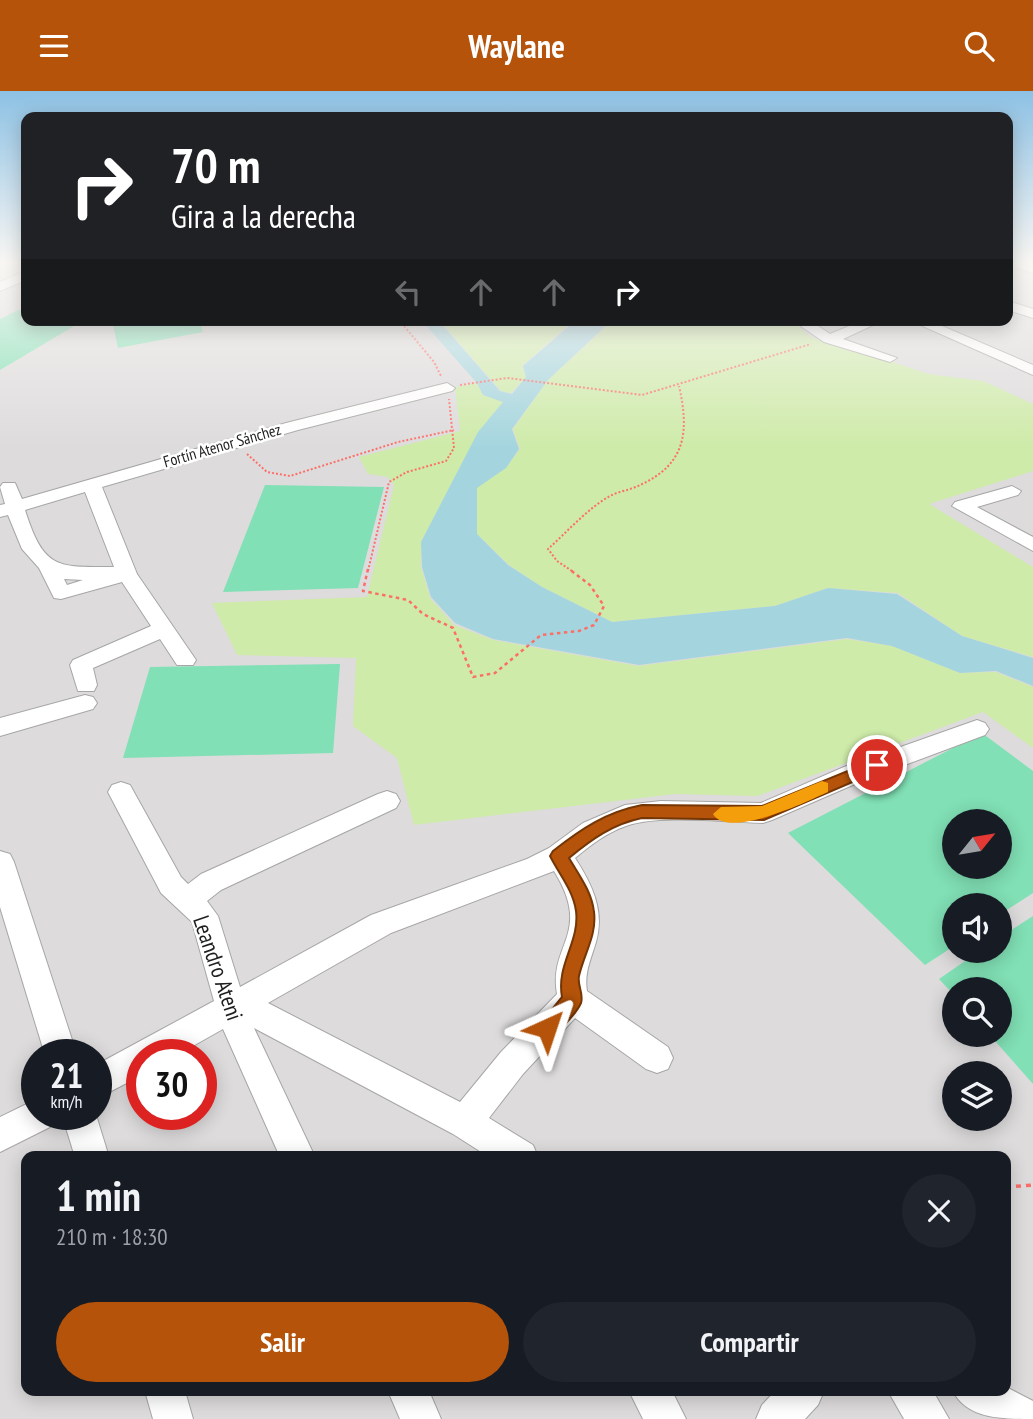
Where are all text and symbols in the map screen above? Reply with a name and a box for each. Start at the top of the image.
text: Waylane [468,25,565,67]
icon: menu [35,27,73,65]
icon: search [960,27,998,65]
text: 70 m [171,133,260,197]
icon: right [56,140,147,231]
text: Gira a la derecha [171,195,356,237]
icon: left [389,273,427,311]
icon: ahead [462,273,500,311]
icon: ahead [535,273,573,311]
icon: right [608,273,646,311]
street label: Fortín Atenor Sánchez [161,419,283,471]
pin [847,735,907,795]
icon: arrive [858,746,896,784]
north arrow [942,809,1012,879]
map controls [942,809,1012,1131]
button: sound [942,893,1012,963]
street label: Leandro Ateni [187,912,250,1024]
button: search [942,977,1012,1047]
position arrow [510,991,584,1065]
speed limit sign: 30 [126,1039,217,1130]
text: 21 [50,1052,83,1098]
button: layers [942,1061,1012,1131]
text: km/h [51,1090,82,1113]
text: 1 min [56,1168,141,1223]
button: close [902,1174,976,1248]
text: 210 m · 18:30 [56,1222,168,1251]
button: Salir [56,1302,509,1382]
button: Compartir [523,1302,976,1382]

